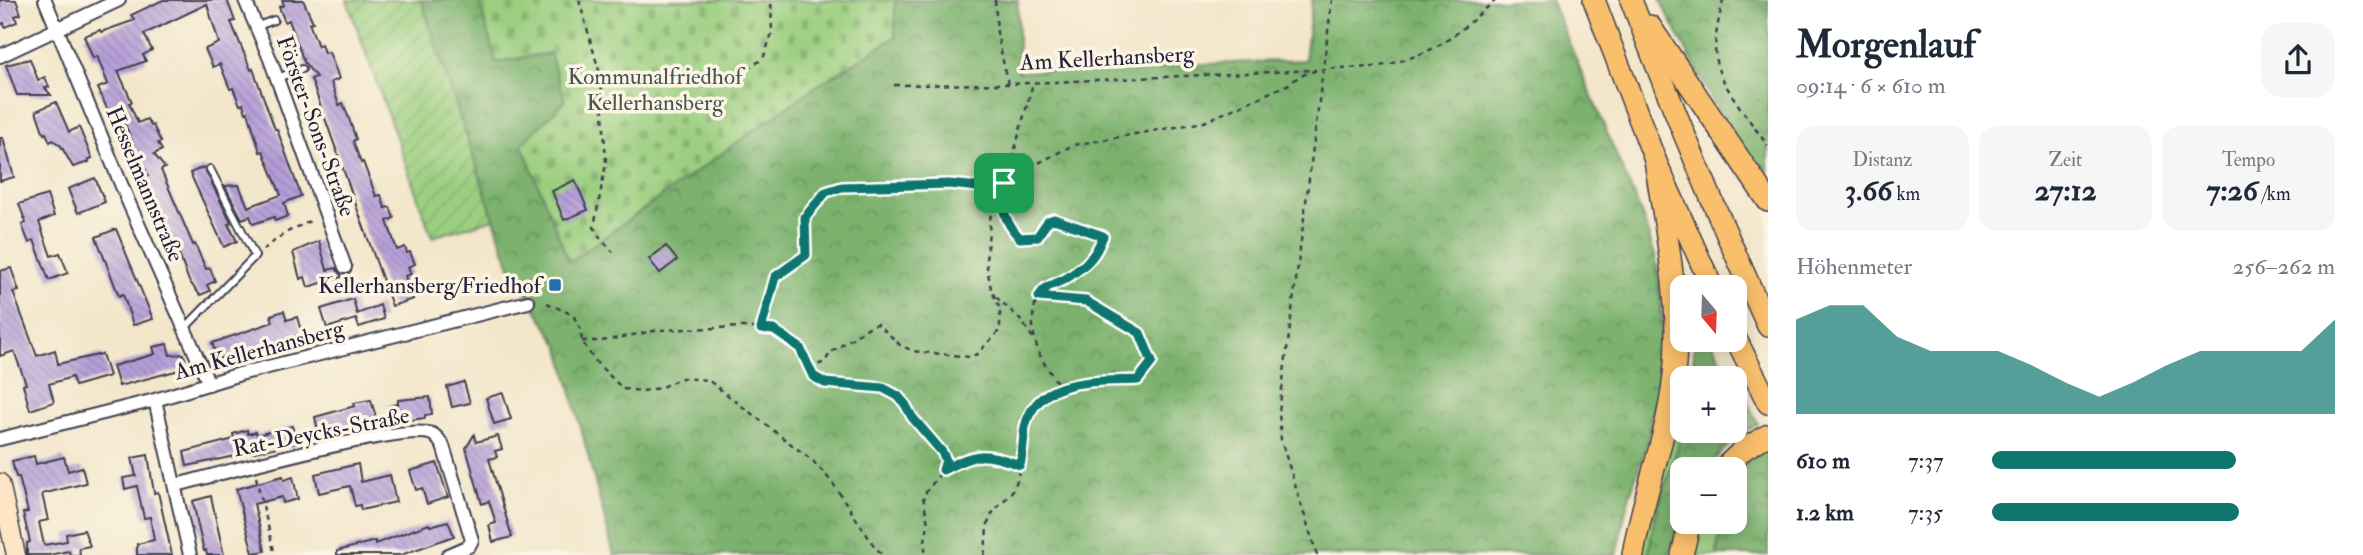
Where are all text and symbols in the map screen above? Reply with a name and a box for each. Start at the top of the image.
text: Morgenlauf [1796,21,1976,69]
button: share [2261,23,2335,97]
street label: Förster-Sons-Straße [270,32,362,221]
street label: Am Kellerhansberg [1018,39,1196,77]
park label: Kommunalfriedhof Kellerhansberg [568,62,746,117]
text: 09:14 · 6 × 610 m [1796,71,1946,100]
street label: Hesselmannstraße [99,102,191,266]
text: Distanz [1852,148,1913,172]
text: Zeit [2049,148,2082,172]
text: Tempo [2222,148,2275,172]
pin [974,153,1034,213]
icon: arrive [985,164,1023,202]
text: 3.66 [1845,172,1892,209]
text: 27:12 [2034,172,2097,209]
text: 7:26 [2206,172,2258,209]
text: km [1892,182,1920,206]
text: /km [2258,182,2291,206]
text: Höhenmeter [1796,252,1912,281]
text: 256–262 m [2233,252,2335,281]
place label: Kellerhansberg/Friedhof [318,271,545,300]
north arrow [1670,275,1746,352]
map controls [1670,275,1747,534]
marker: Kellerhansberg/Friedhof [547,277,563,293]
street label: Am Kellerhansberg [170,313,348,387]
button: + [1670,366,1747,443]
street label: Rat-Deycks-Straße [230,401,412,463]
text: 610 m [1796,446,1850,475]
text: 7:37 [1908,446,1944,475]
button: − [1670,457,1747,534]
text: 1.2 km [1796,498,1854,527]
text: 7:35 [1908,498,1943,527]

